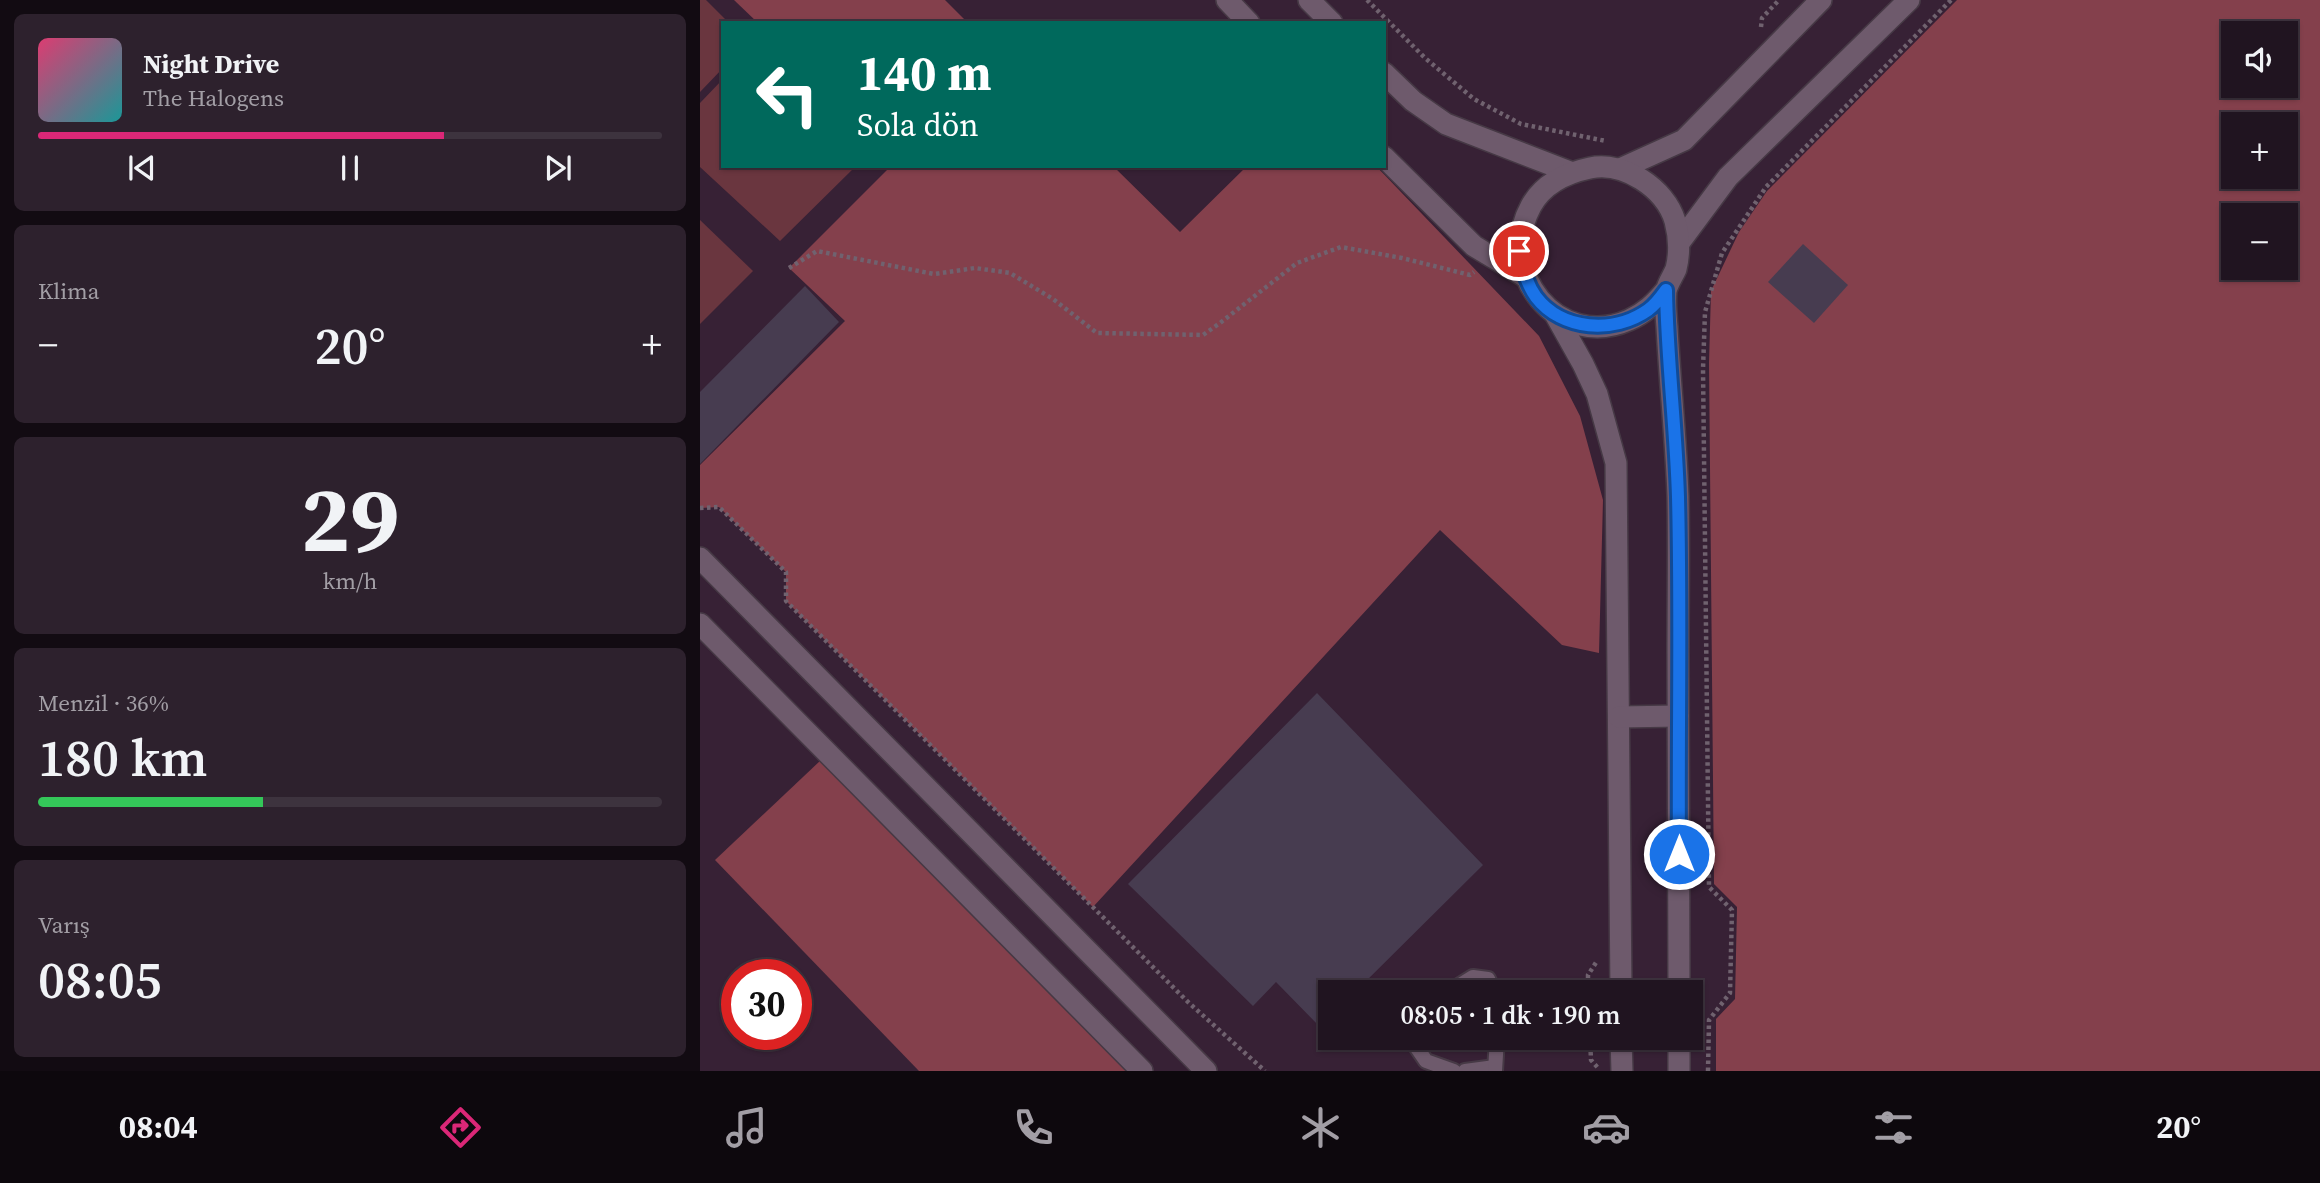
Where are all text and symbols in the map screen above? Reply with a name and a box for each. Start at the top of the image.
map controls [2221,21,2298,280]
button: sound [2221,21,2298,98]
text: 140 m [857,39,992,106]
text: Night Drive [143,46,279,82]
icon: left [742,49,833,140]
text: The Halogens [143,82,284,114]
text: Sola dön [857,103,979,147]
button: + [2221,112,2298,189]
icon: previous [123,149,161,187]
icon: pause [331,149,369,187]
icon: next [539,149,577,187]
button: − [2221,203,2298,280]
pin [1489,221,1549,281]
icon: arrive [1500,232,1538,270]
text: Klima [38,275,99,307]
text: 20° [314,310,386,381]
text: − [38,319,58,371]
text: + [642,319,662,371]
text: 29 [301,457,399,581]
text: km/h [323,565,377,597]
text: Menzil · 36% [38,687,169,719]
text: 180 km [38,722,207,793]
position arrow [1642,817,1716,891]
text: Varış [38,909,90,941]
text: 08:05 [38,944,162,1015]
speed limit sign: 30 [721,959,812,1050]
text: 08:05 · 1 dk · 190 m [1401,997,1620,1033]
icon: directions [436,1103,485,1152]
icon: music [722,1103,771,1152]
icon: phone [1009,1103,1058,1152]
icon: climate [1296,1103,1345,1152]
icon: car [1582,1103,1631,1152]
icon: filters [1869,1103,1918,1152]
text: 08:04 [119,1105,198,1149]
text: 20° [2156,1105,2201,1149]

